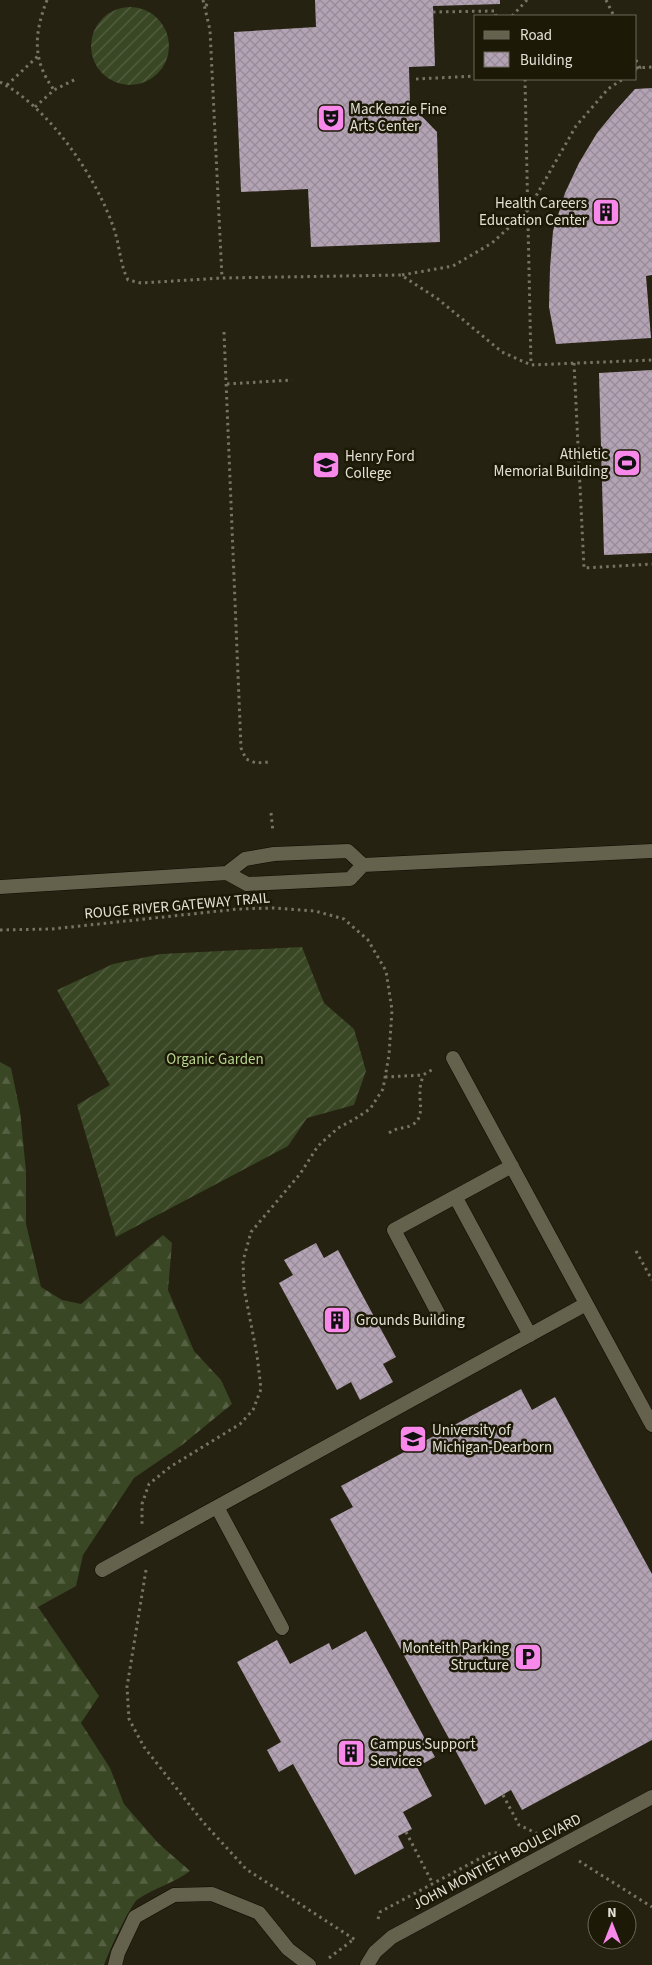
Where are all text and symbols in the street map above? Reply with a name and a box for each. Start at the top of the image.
legend [474,15,637,80]
text: Road [520,25,552,46]
text: Building [520,50,573,71]
place label: MacKenzie Fine Arts Center [350,99,447,137]
theatre icon: MacKenzie Fine Arts Center [316,103,346,133]
place label: Health Careers Education Center [479,193,588,231]
building icon: Health Careers Education Center [591,197,621,227]
place label: Athletic Memorial Building [494,444,608,482]
place label: Henry Ford College [345,446,415,484]
sports icon: Athletic Memorial Building [612,448,642,478]
school or university icon: Henry Ford College [311,450,341,480]
street label: ROUGE RIVER GATEWAY TRAIL [83,887,271,925]
park label: Organic Garden [166,1049,264,1070]
building icon: Grounds Building [322,1305,352,1335]
place label: Grounds Building [356,1310,465,1331]
place label: University of Michigan-Dearborn [432,1420,552,1458]
school or university icon: University of Michigan-Dearborn [398,1424,428,1454]
place label: Monteith Parking Structure [402,1638,509,1676]
parking icon: Monteith Parking Structure [513,1642,543,1672]
place label: Campus Support Services [370,1734,476,1772]
building icon: Campus Support Services [336,1738,366,1768]
street label: JOHN MONTIETH BOULEVARD [409,1809,585,1915]
north arrow [587,1900,637,1950]
text: N [607,1903,617,1923]

